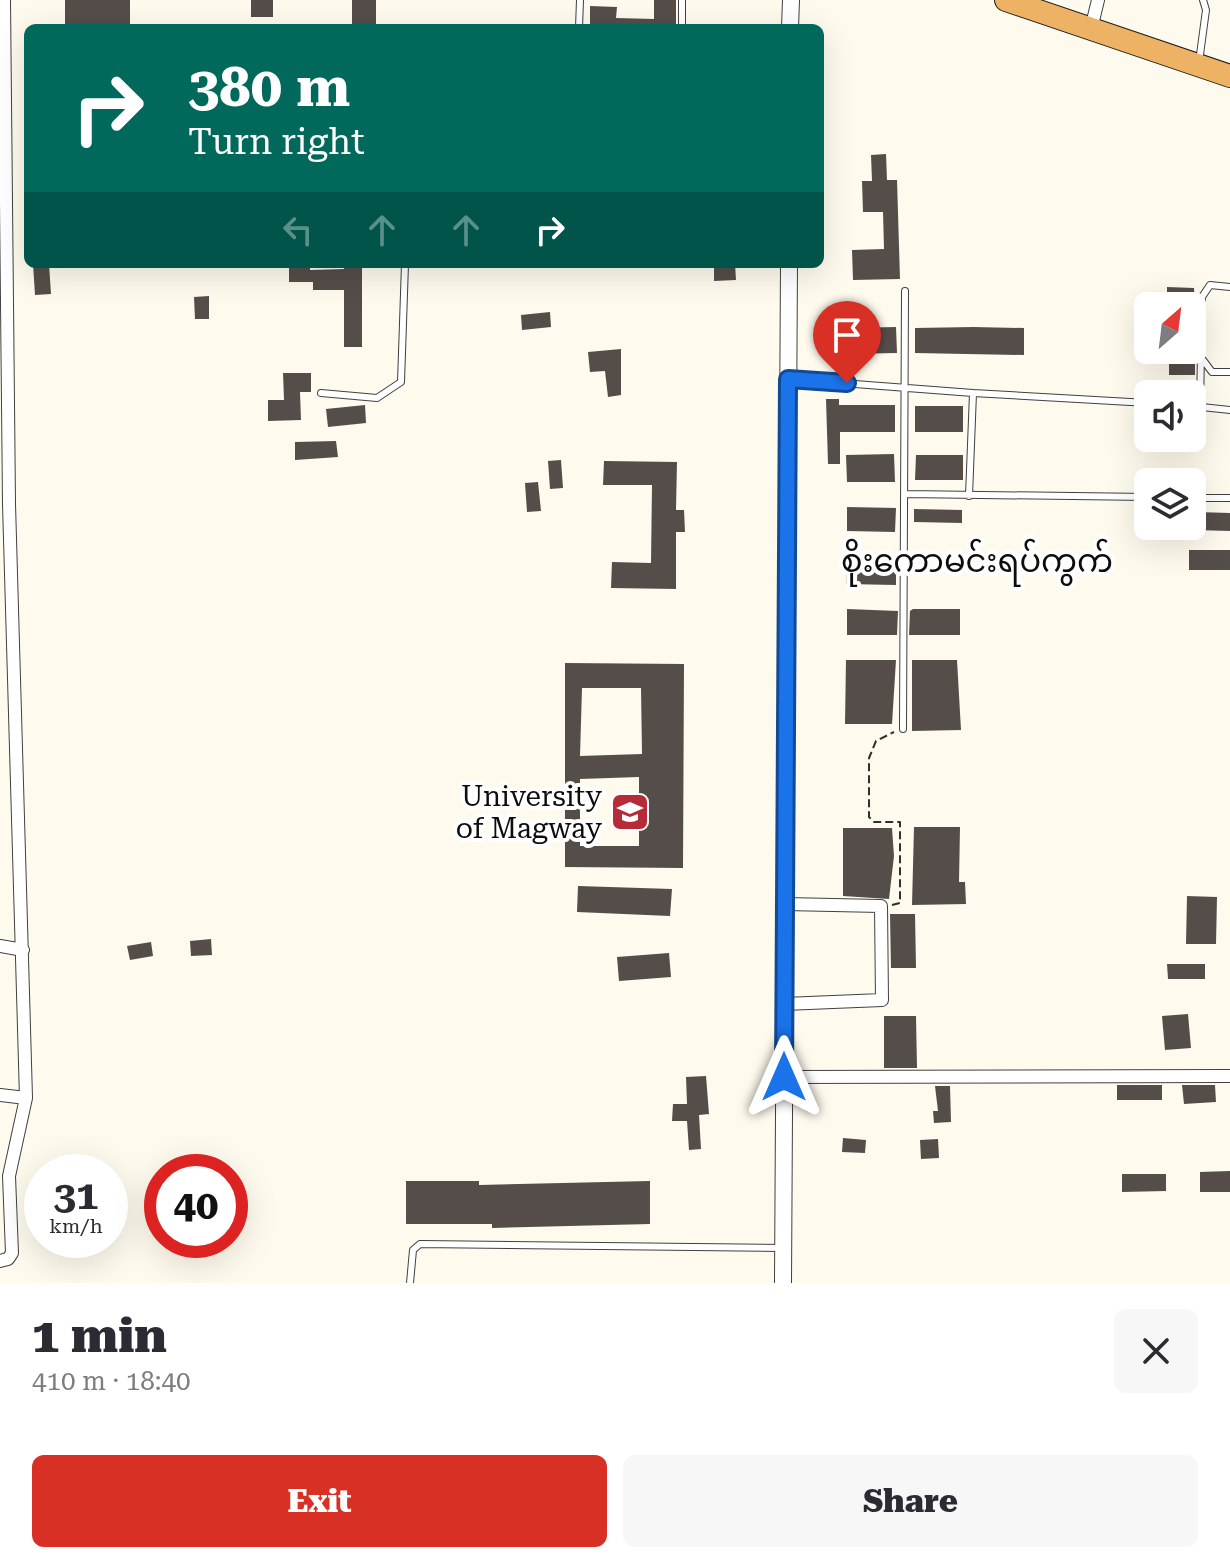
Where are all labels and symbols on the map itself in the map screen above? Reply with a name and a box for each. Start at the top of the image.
north arrow [1134,292,1206,364]
pin [813,301,881,383]
district label: စိုးကောမင်းရပ်ကွက် [841,538,1113,587]
place label: University of Magway [456,780,602,845]
school or university icon: University of Magway [609,791,651,833]
position arrow [742,1035,826,1119]
speed limit sign: 40 [144,1154,248,1258]

